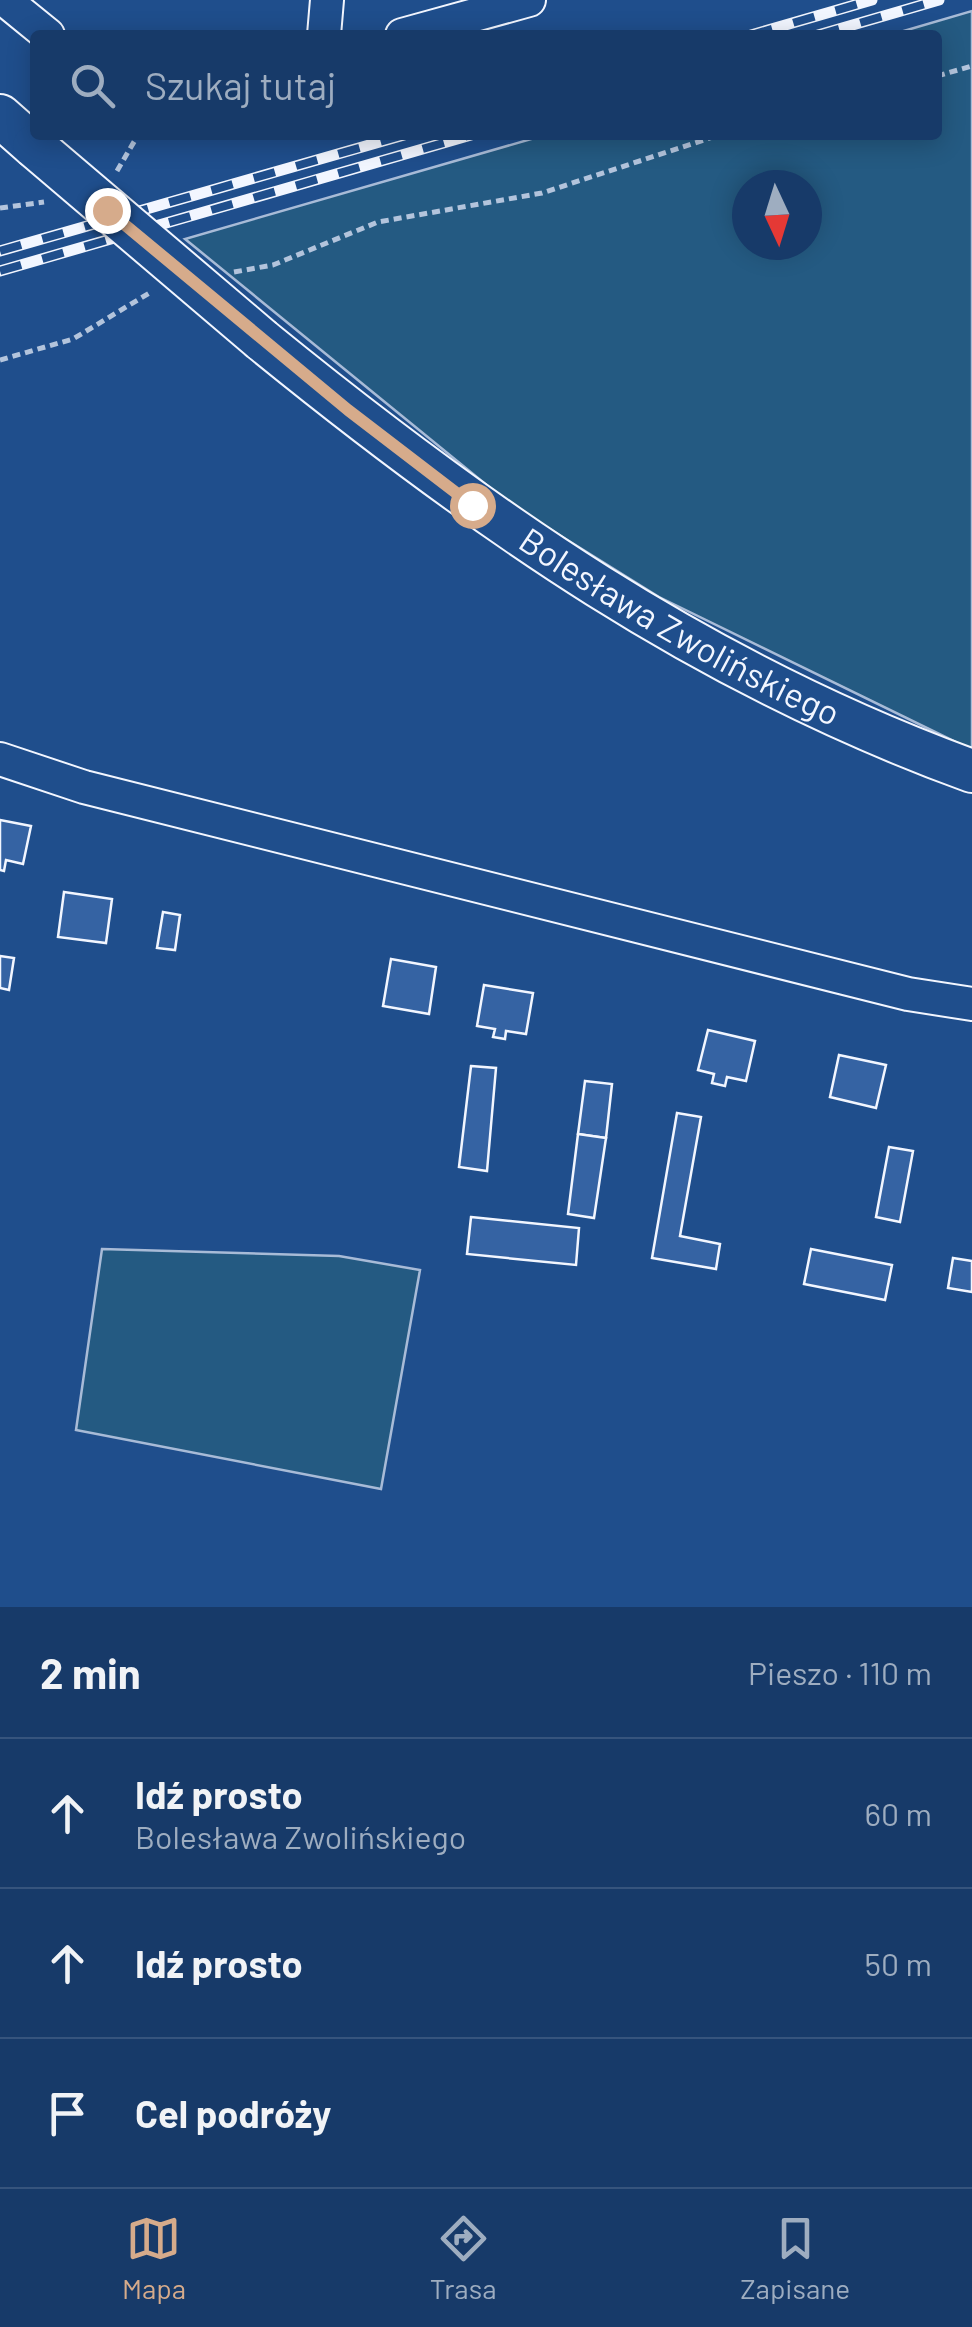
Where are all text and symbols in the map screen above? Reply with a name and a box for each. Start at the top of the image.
search box [30,30,942,140]
icon: search [65,58,120,113]
text: Szukaj tutaj [145,62,336,108]
north arrow [732,170,822,260]
route end [85,188,131,234]
route start [450,483,496,529]
street label: Bolesława Zwolińskiego [512,518,847,733]
text: 2 min [40,1647,141,1697]
text: Pieszo · 110 m [748,1653,932,1691]
text: Idź prosto [135,1771,303,1817]
icon: ahead [40,1786,95,1841]
text: 60 m [865,1794,932,1832]
text: Bolesława Zwolińskiego [135,1817,466,1855]
icon: ahead [40,1936,95,1991]
text: Idź prosto [135,1940,303,1986]
text: 50 m [865,1944,932,1982]
icon: arrive [40,2086,95,2141]
text: Cel podróży [135,2090,331,2136]
tab: Mapa [122,2211,186,2305]
tab: Trasa [430,2211,496,2305]
tab: Zapisane [740,2211,850,2305]

